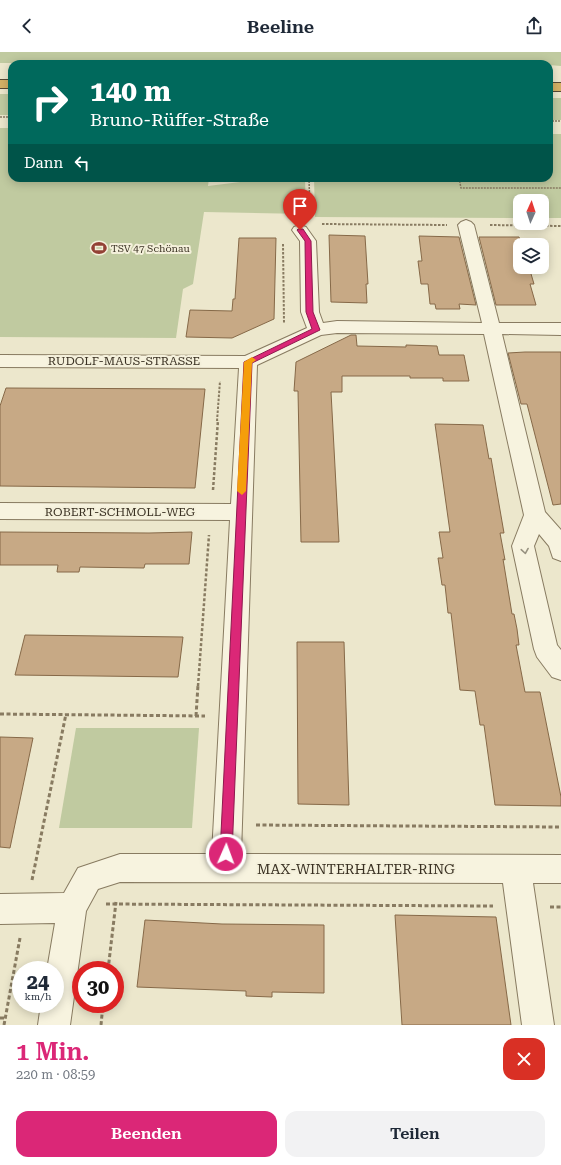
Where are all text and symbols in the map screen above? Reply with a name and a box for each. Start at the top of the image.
icon: back [16,15,38,37]
icon: share [523,15,545,37]
text: Beeline [247,16,314,37]
text: 140 m [90,75,171,108]
icon: right [24,76,76,128]
text: Bruno-Rüffer-Straße [90,109,269,130]
icon: left [71,152,93,174]
text: Dann [24,154,63,172]
pin [283,189,317,230]
north arrow [513,194,549,230]
map controls [513,194,549,274]
icon: arrive [289,195,311,217]
button: layers [513,238,549,274]
sports icon: TSV 47 Schönau [90,239,108,257]
place label: TSV 47 Schönau [111,243,190,254]
street label: RUDOLF-MAUS-STRASSE [48,354,200,368]
street label: ROBERT-SCHMOLL-WEG [45,505,196,519]
one-way arrow [520,548,529,555]
position arrow [205,833,247,875]
street label: MAX-WINTERHALTER-RING [257,861,455,877]
speed limit sign: 30 [72,961,124,1013]
text: 24 [27,970,49,994]
text: km/h [25,991,51,1002]
text: 1 Min. [16,1038,89,1066]
button: close [503,1038,545,1080]
text: 220 m · 08:59 [16,1067,95,1082]
button: Beenden [16,1111,277,1157]
button: Teilen [285,1111,545,1157]

